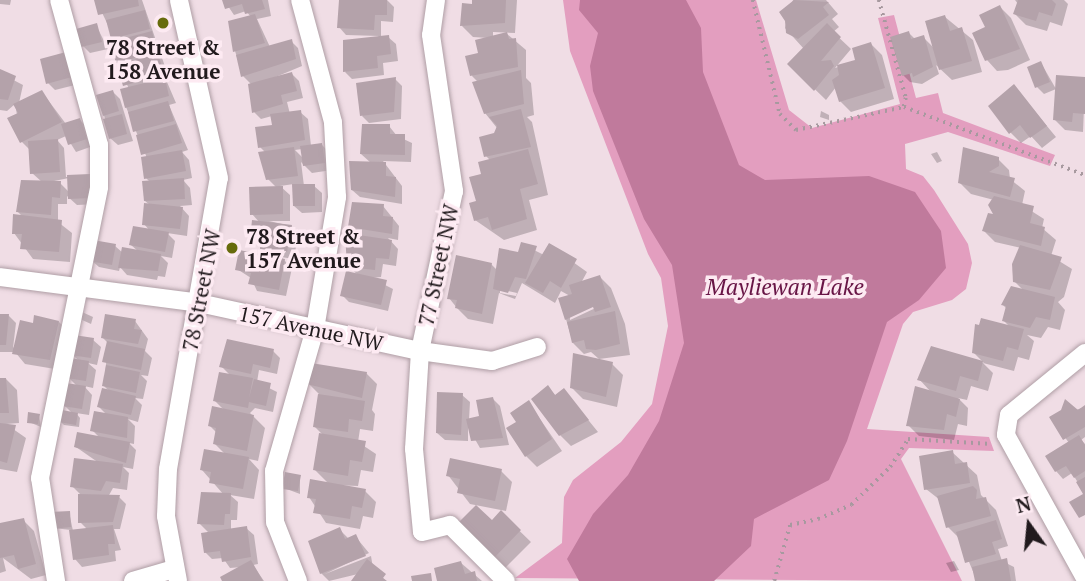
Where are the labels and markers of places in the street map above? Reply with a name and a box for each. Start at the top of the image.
marker: 78 Street & 158 Avenue [155,15,171,31]
place label: 78 Street & 158 Avenue [105,34,221,84]
place label: 78 Street & 157 Avenue [246,223,361,273]
marker: 78 Street & 157 Avenue [224,240,240,256]

